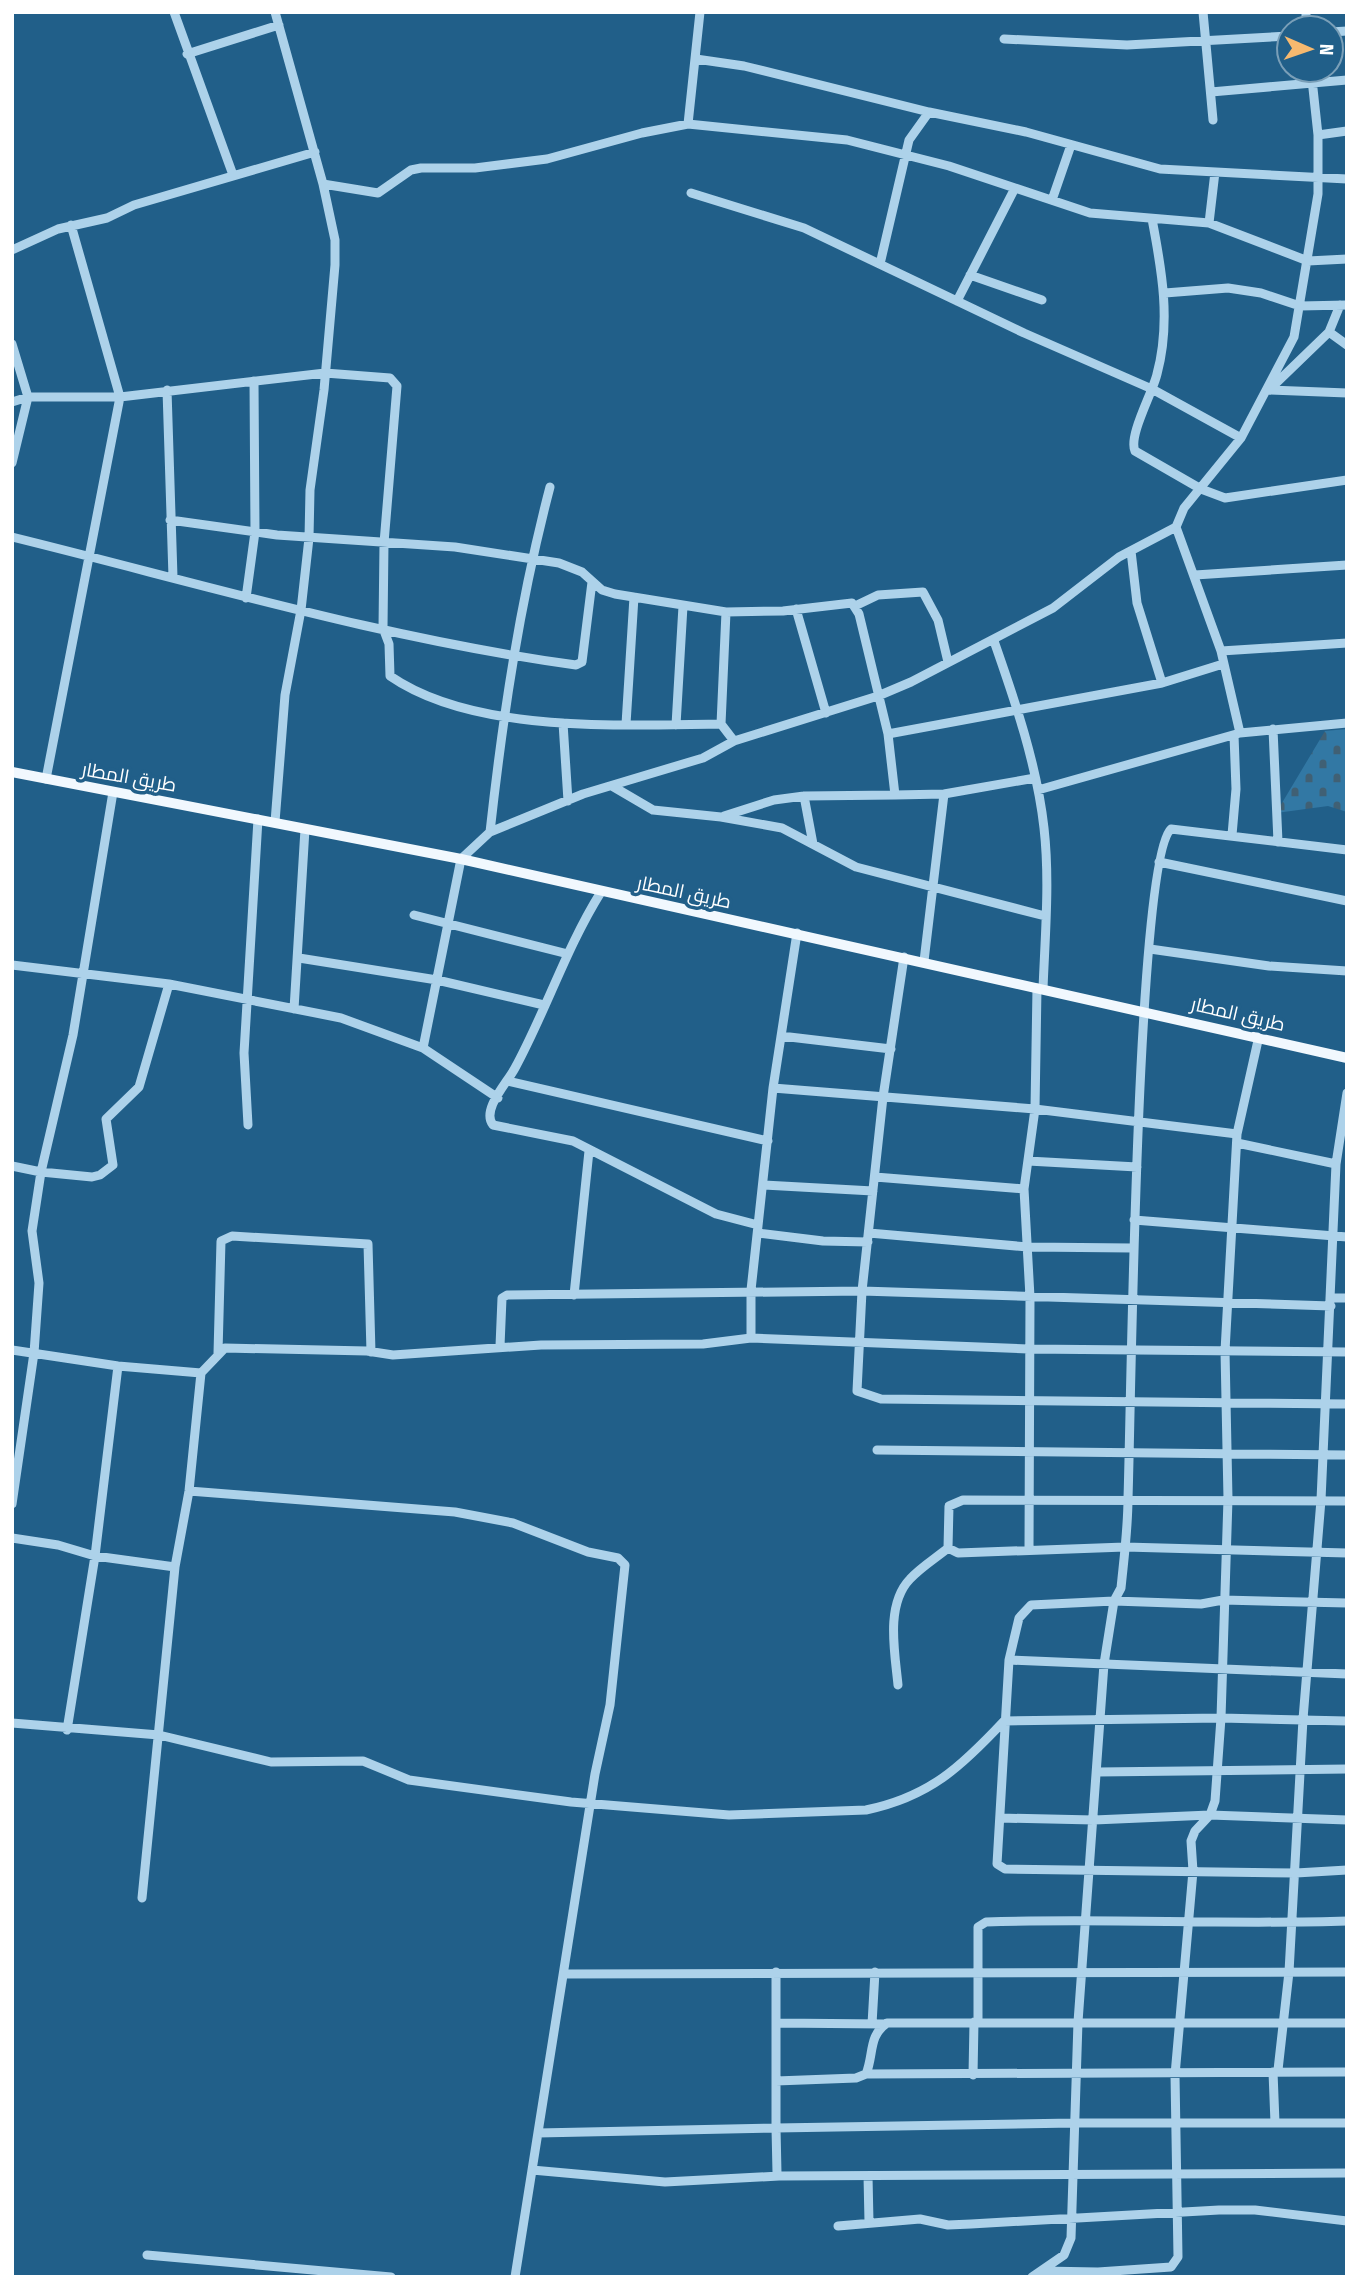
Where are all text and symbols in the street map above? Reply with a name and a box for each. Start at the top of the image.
north arrow [1275,14,1345,84]
text: N [1315,43,1338,56]
street label: طريق المطار [79,757,178,798]
street label: طريق المطار [634,871,733,914]
street label: طريق المطار [1188,992,1287,1037]

